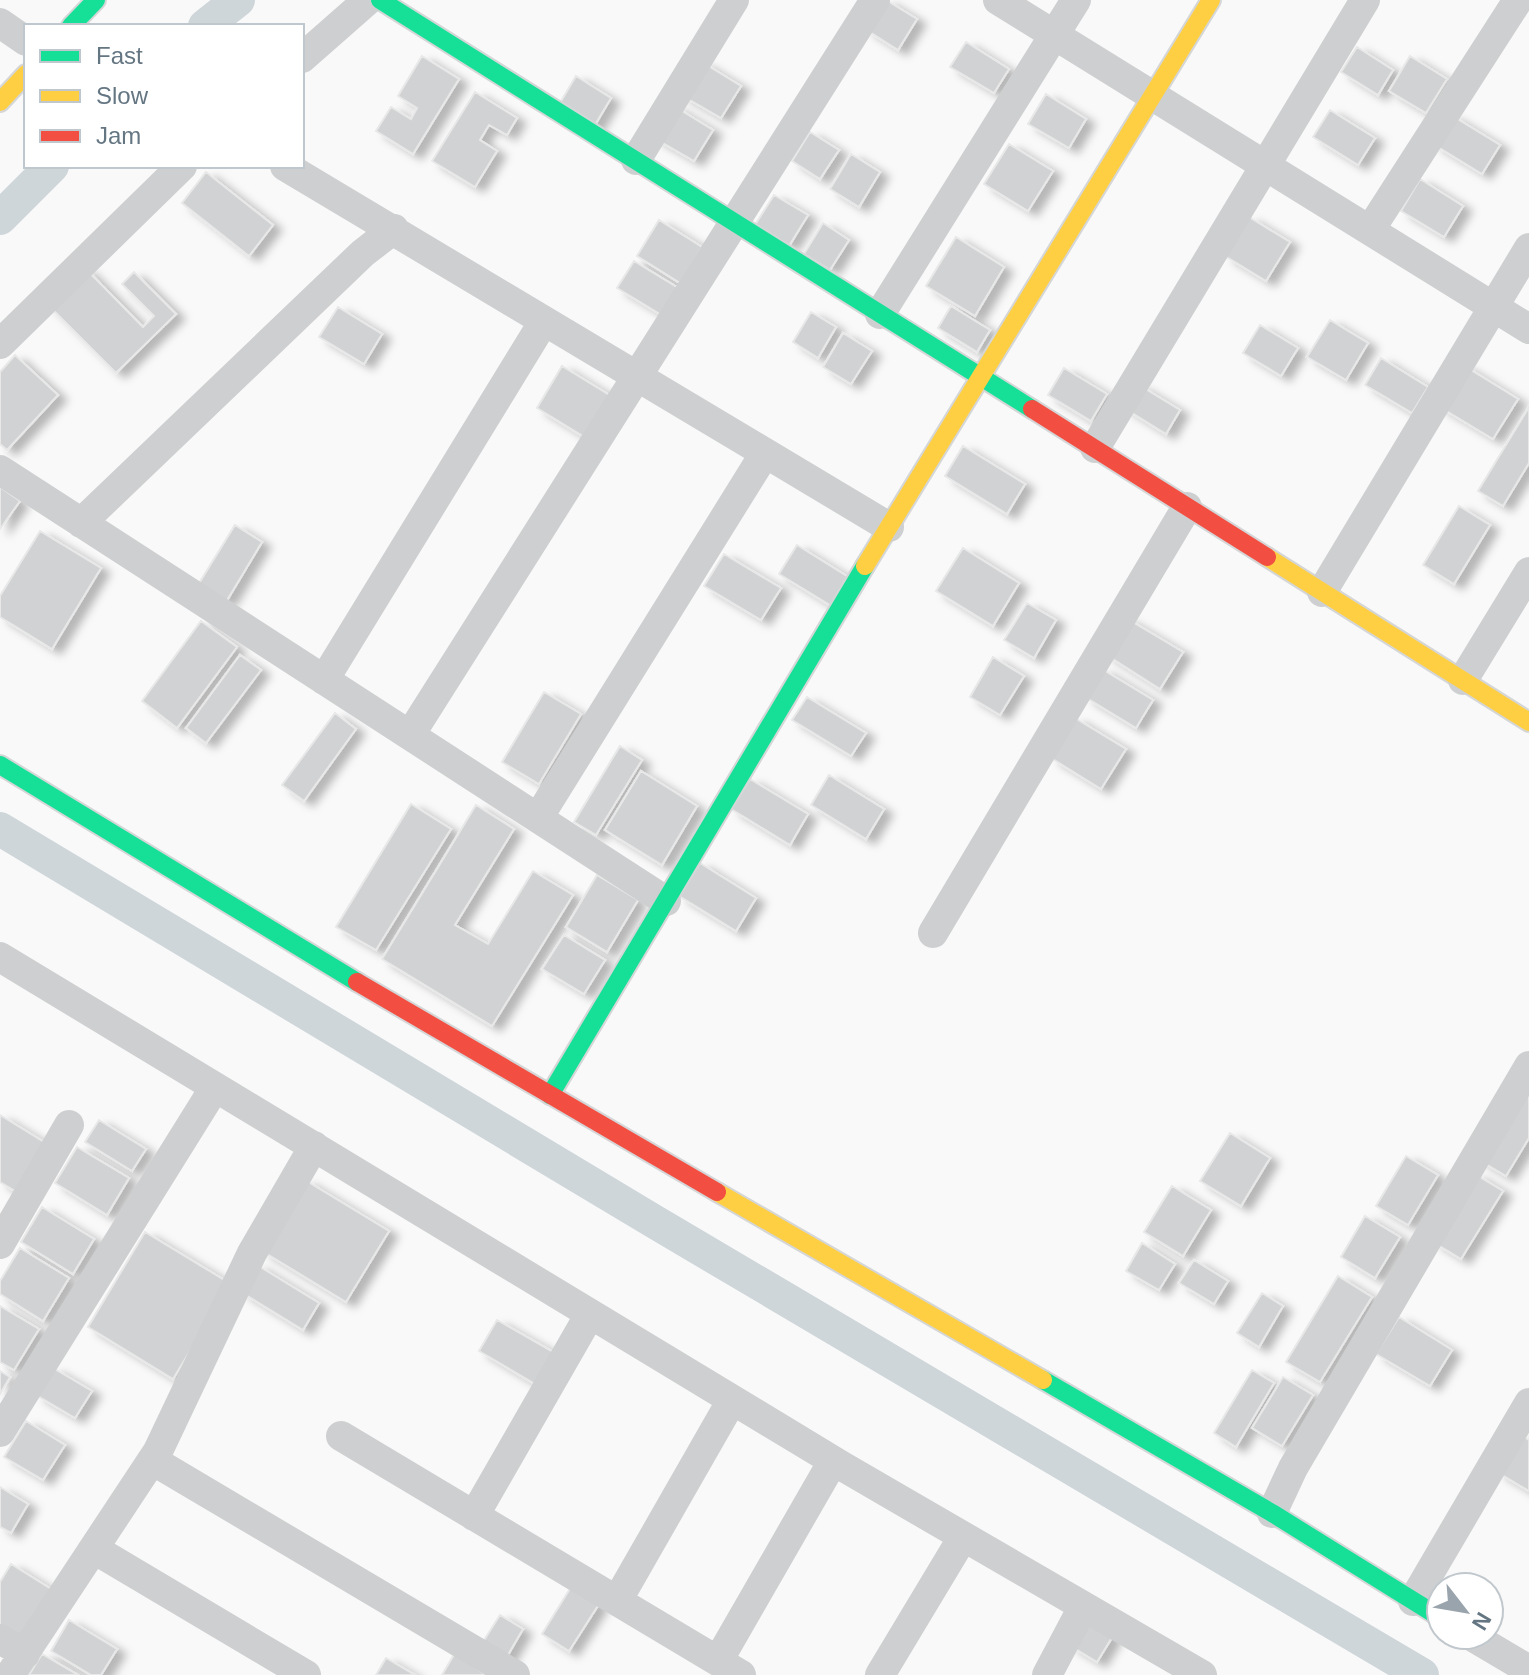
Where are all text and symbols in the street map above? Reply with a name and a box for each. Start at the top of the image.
legend [24,24,304,168]
text: Fast [96,42,143,69]
text: Slow [96,82,149,109]
text: Jam [96,122,141,149]
north arrow [1425,1571,1505,1651]
text: N [1467,1608,1497,1634]

